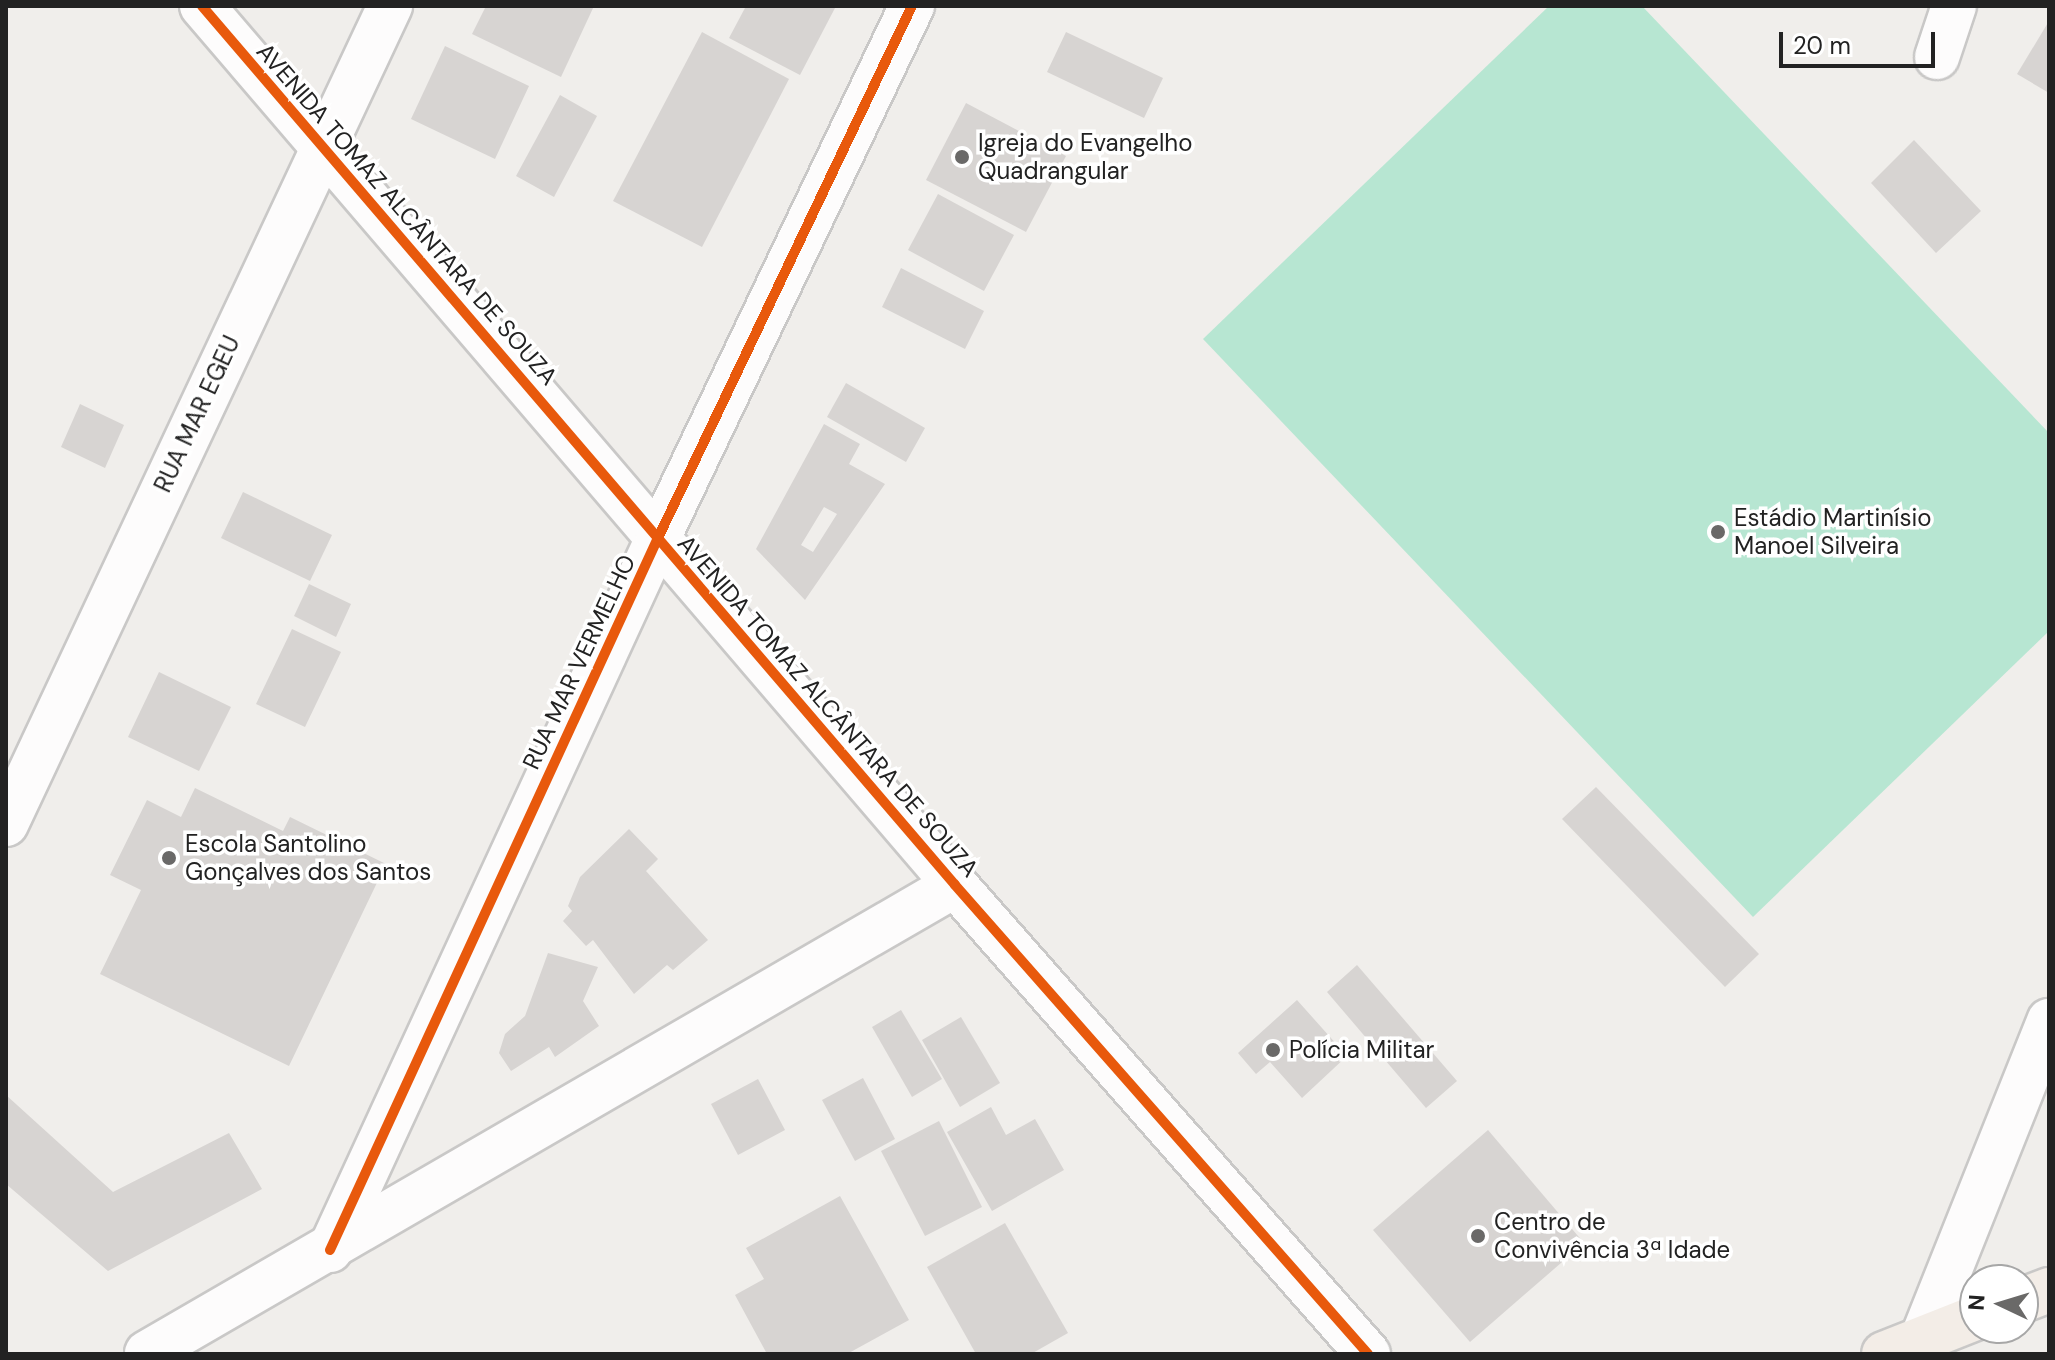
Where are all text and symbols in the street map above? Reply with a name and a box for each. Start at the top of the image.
scale bar [1783,16,1939,66]
text: 20 m [1793,30,1851,61]
street label: AVENIDA TOMAZ ALCÂNTARA DE SOUZA [251,37,563,391]
place label: Igreja do Evangelho Quadrangular [978,129,1192,185]
marker: Igreja do Evangelho Quadrangular [953,148,971,166]
street label: RUA MAR EGEU [148,331,246,497]
place label: Estádio Martinísio Manoel Silveira [1734,504,1931,560]
marker: Estádio Martinísio Manoel Silveira [1709,523,1727,541]
street label: AVENIDA TOMAZ ALCÂNTARA DE SOUZA [672,529,984,883]
street label: RUA MAR VERMELHO [517,550,641,774]
place label: Escola Santolino Gonçalves dos Santos [185,830,431,886]
marker: Escola Santolino Gonçalves dos Santos [160,849,178,867]
place label: Polícia Militar [1289,1036,1434,1064]
marker: Polícia Militar [1264,1041,1282,1059]
place label: Centro de Convivência 3ª Idade [1494,1208,1730,1264]
marker: Centro de Convivência 3ª Idade [1469,1227,1487,1245]
north arrow [1959,1264,2039,1344]
text: N [1962,1293,1992,1311]

